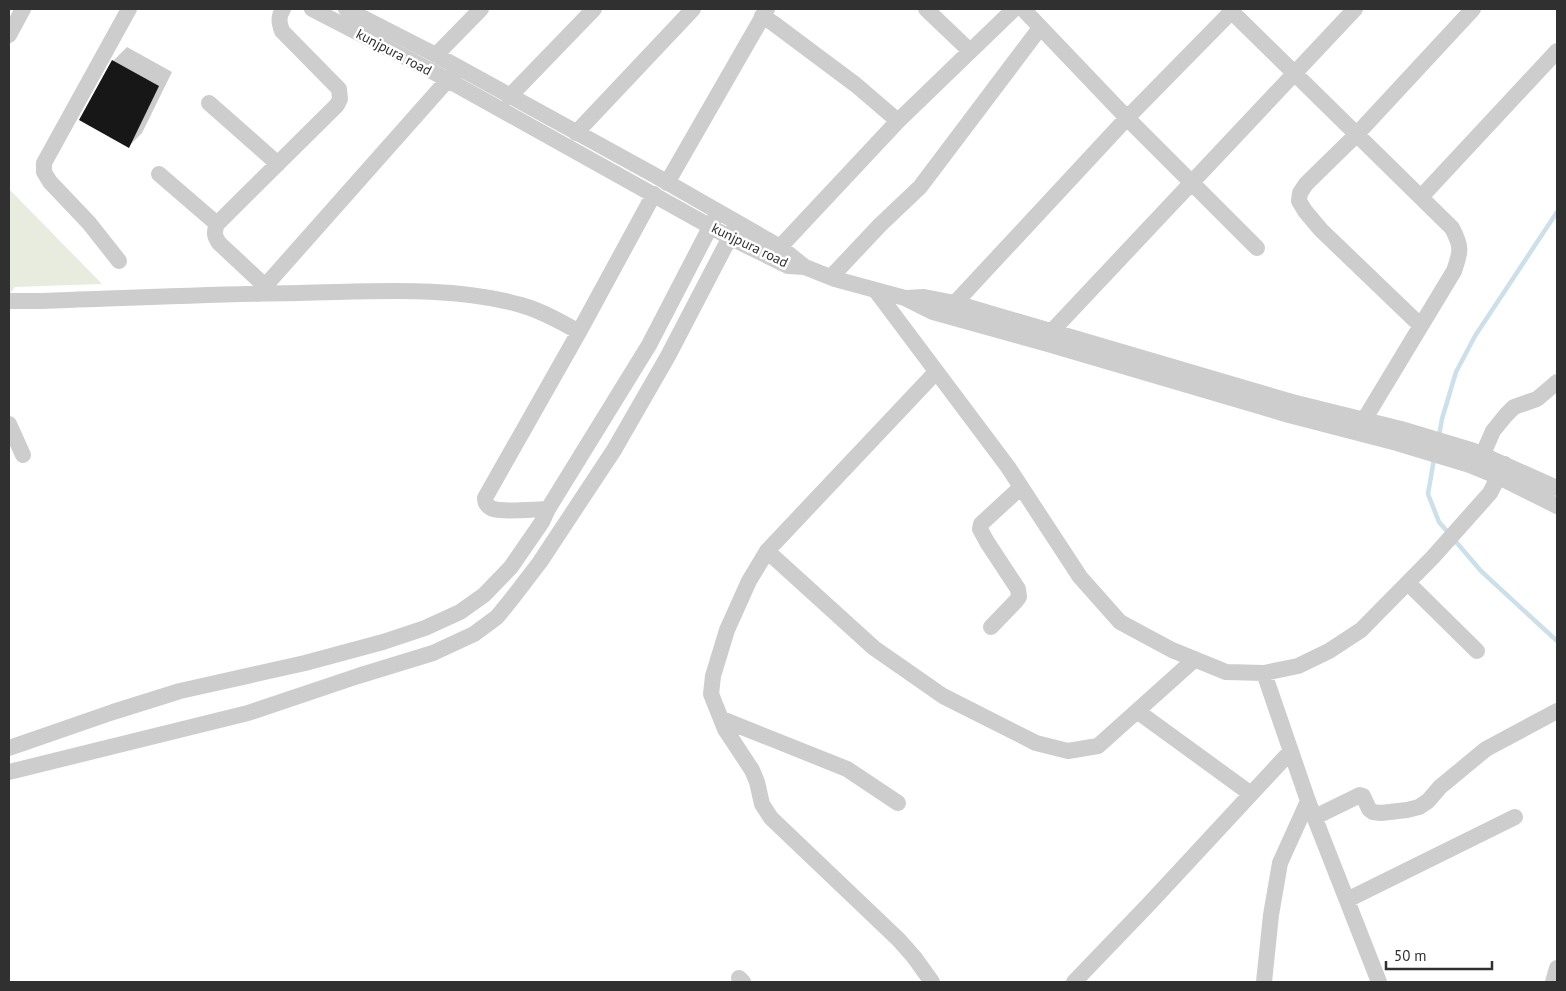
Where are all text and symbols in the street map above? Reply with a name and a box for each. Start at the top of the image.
street label: kunjpura road [353,25,435,79]
street label: kunjpura road [709,219,791,271]
scale bar [1386,938,1492,970]
text: 50 m [1394,946,1427,965]

